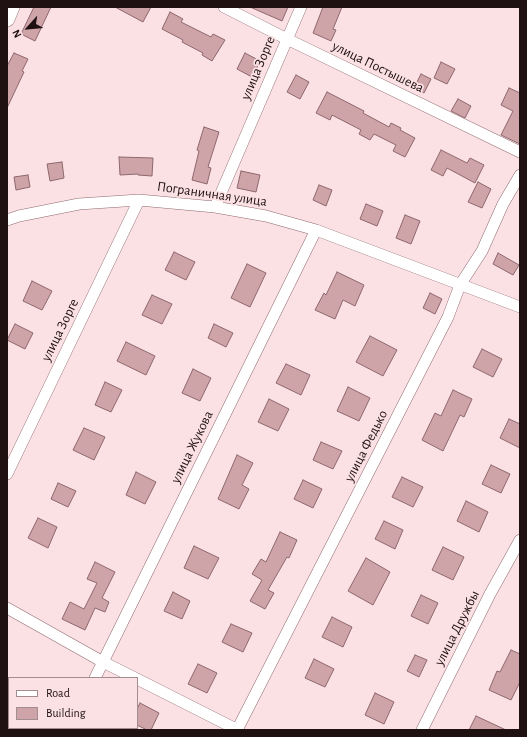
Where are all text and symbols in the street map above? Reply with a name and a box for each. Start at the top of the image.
north arrow [8,8,48,48]
text: N [10,28,24,40]
street label: улица Зорге [237,34,279,102]
street label: улица Постышева [329,38,427,96]
street label: Пограничная улица [156,178,268,210]
street label: улица Зорге [38,296,82,364]
street label: улица Федько [341,407,391,485]
street label: улица Жукова [167,408,217,486]
street label: улица Дружбы [431,588,483,668]
legend [8,677,138,729]
text: Road [46,687,70,699]
text: Building [46,707,86,719]

